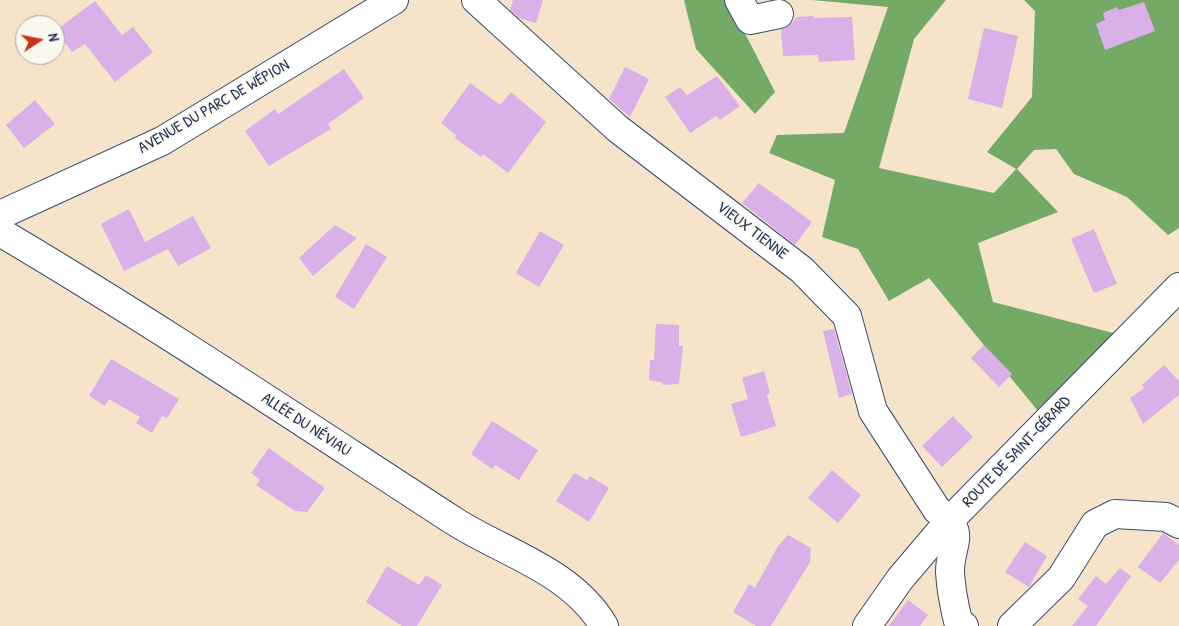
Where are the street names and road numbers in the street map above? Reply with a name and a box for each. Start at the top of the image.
street label: AVENUE DU PARC DE WÉPION [135,56,293,158]
street label: VIEUX TIENNE [713,198,791,264]
street label: ALLÉE DU NÉVIAU [258,389,354,461]
street label: ROUTE DE SAINT-GÉRARD [959,392,1075,512]

